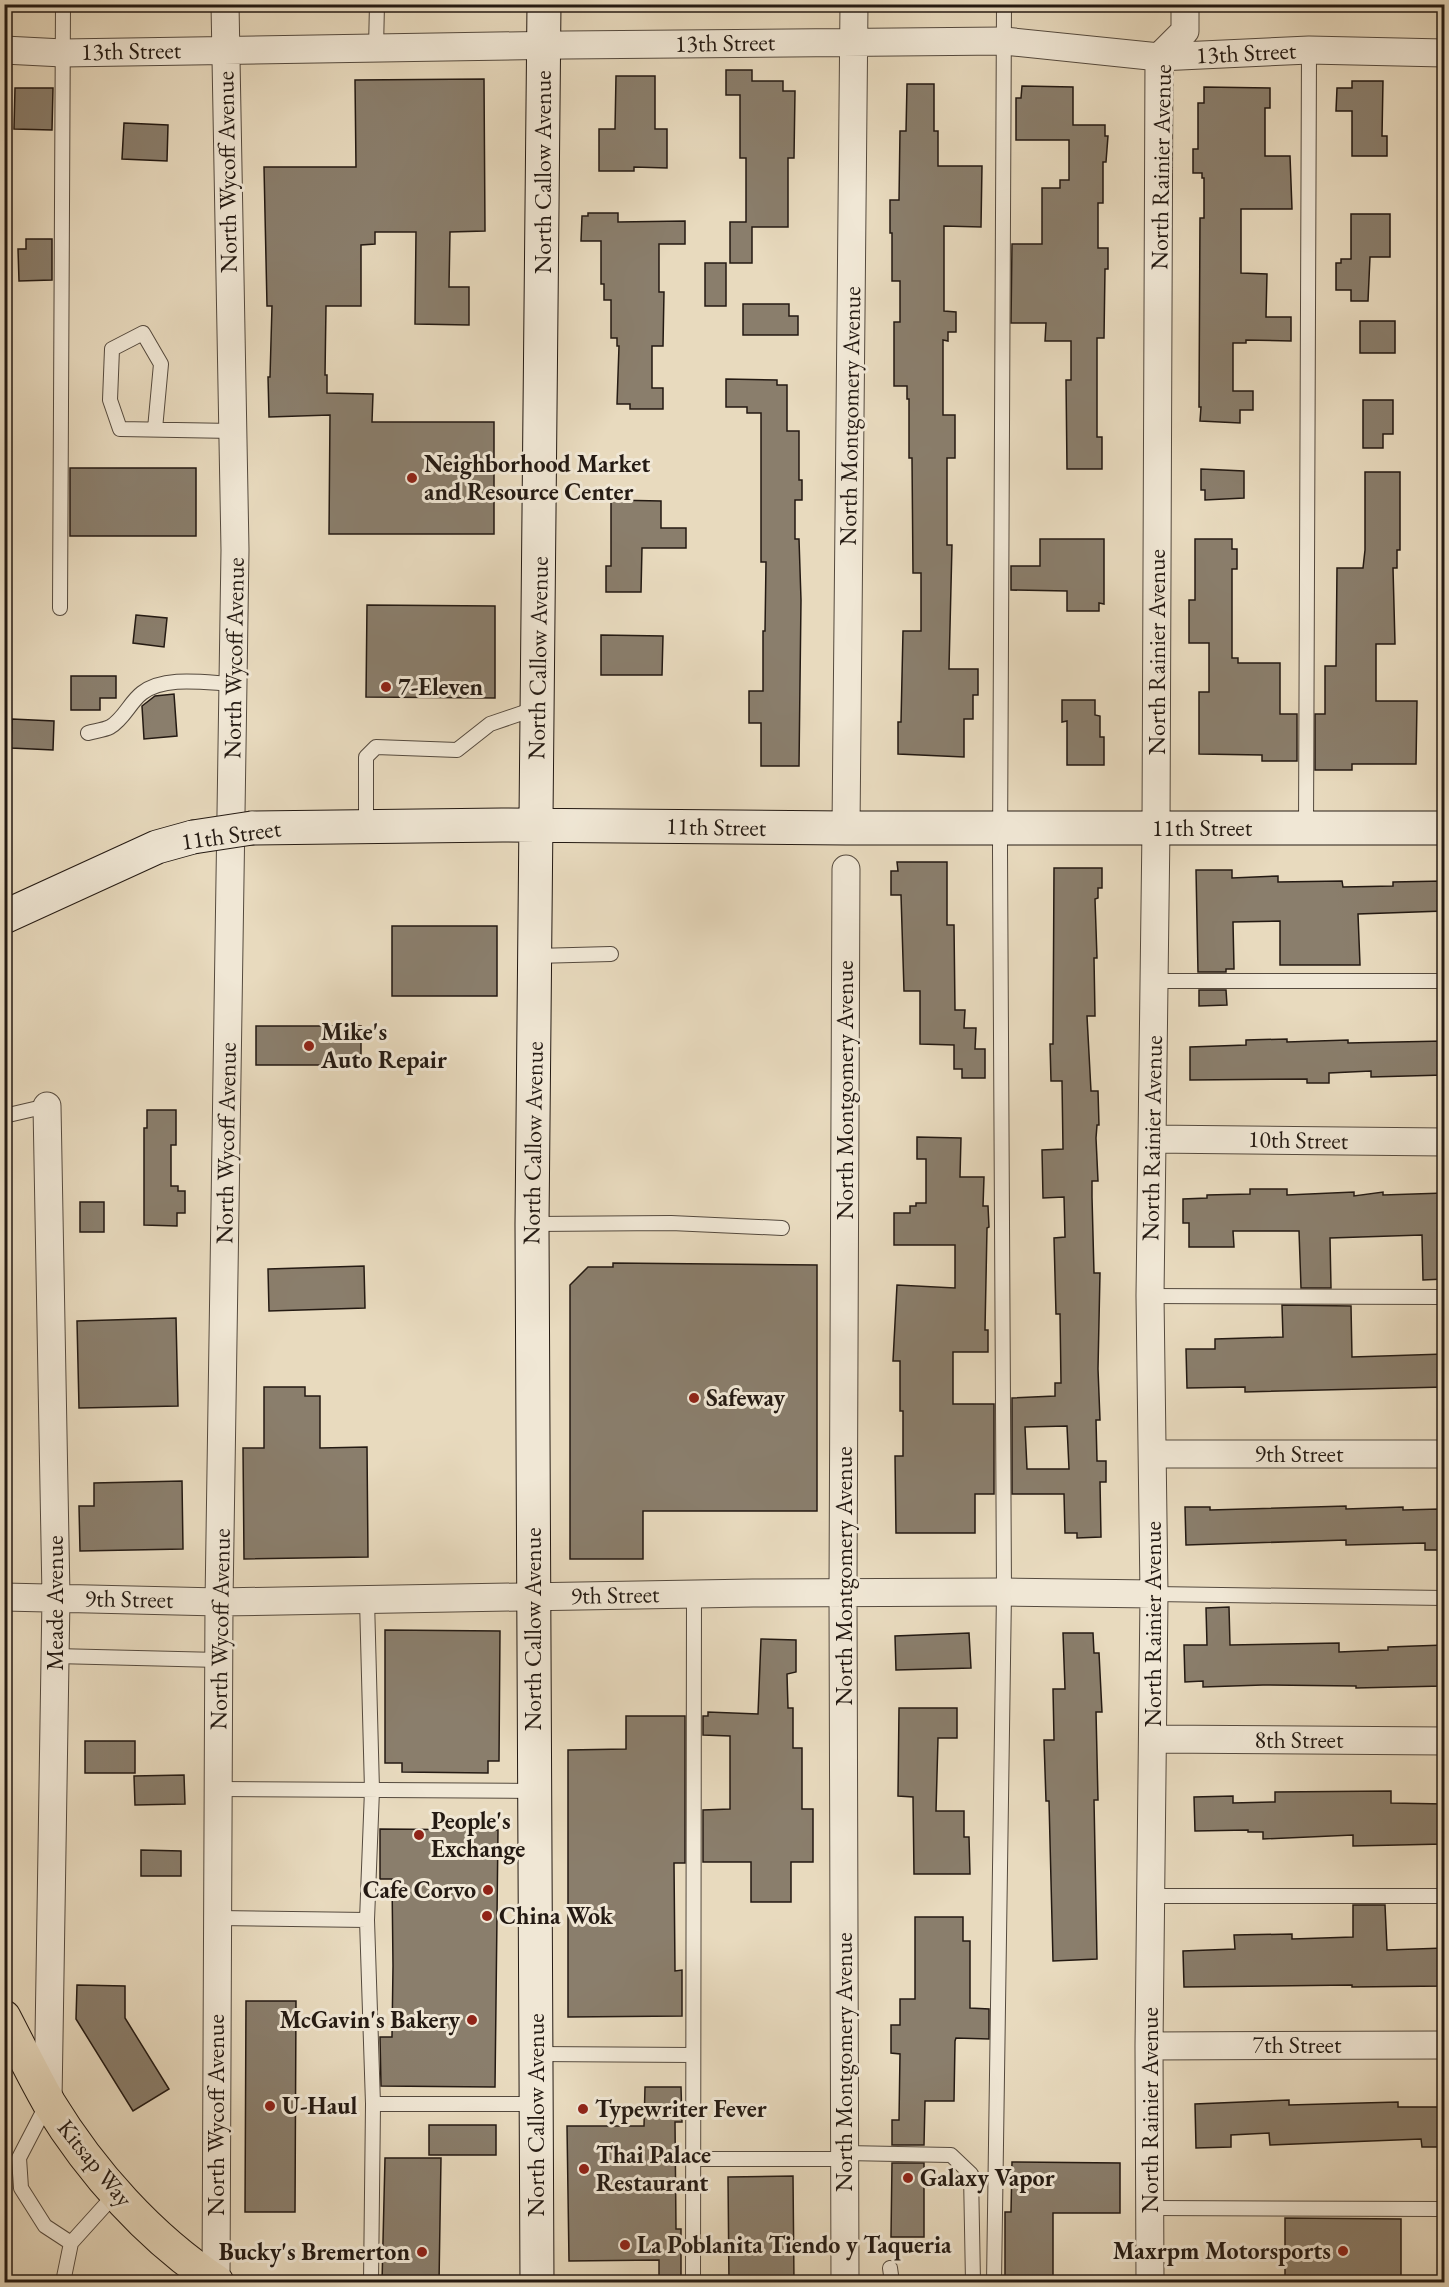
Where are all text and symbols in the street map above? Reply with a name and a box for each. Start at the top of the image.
street label: 13th Street [674,26,776,59]
street label: 13th Street [80,34,182,67]
street label: 13th Street [1195,34,1297,71]
street label: North Rainier Avenue [1143,64,1178,270]
street label: North Callow Avenue [527,70,558,274]
street label: North Wycoff Avenue [209,71,244,273]
street label: North Montgomery Avenue [832,286,867,546]
place label: Neighborhood Market and Resource Center [424,448,650,507]
marker: Neighborhood Market and Resource Center [405,471,419,485]
street label: North Rainier Avenue [1141,549,1172,755]
street label: North Callow Avenue [520,556,555,760]
street label: North Wycoff Avenue [216,557,251,759]
place label: 7-Eleven [398,671,483,702]
marker: 7-Eleven [379,680,393,694]
street label: 11th Street [666,810,767,843]
street label: 11th Street [179,812,283,857]
street label: 11th Street [1152,812,1253,843]
street label: North Montgomery Avenue [829,960,860,1220]
place label: Mike's Auto Repair [320,1016,447,1075]
street label: North Rainier Avenue [1134,1035,1169,1241]
marker: Mike's Auto Repair [302,1039,316,1053]
street label: North Callow Avenue [515,1041,550,1245]
street label: North Wycoff Avenue [208,1042,243,1244]
street label: 10th Street [1248,1123,1349,1156]
place label: Safeway [706,1382,785,1414]
marker: Safeway [687,1391,701,1405]
street label: 9th Street [1255,1438,1344,1469]
street label: North Montgomery Avenue [828,1446,859,1706]
street label: North Rainier Avenue [1137,1521,1168,1727]
street label: North Callow Avenue [517,1527,548,1731]
street label: North Wycoff Avenue [202,1528,237,1730]
street label: Meade Avenue [39,1535,70,1671]
street label: 9th Street [570,1578,660,1611]
street label: 9th Street [84,1582,174,1615]
street label: 8th Street [1255,1724,1344,1755]
place label: People's Exchange [431,1805,525,1865]
marker: People's Exchange [412,1828,426,1842]
place label: Cafe Corvo [363,1874,476,1905]
marker: Cafe Corvo [481,1883,495,1897]
place label: China Wok [499,1900,614,1931]
marker: China Wok [480,1909,494,1923]
street label: North Montgomery Avenue [828,1932,859,2192]
place label: McGavin's Bakery [280,2004,460,2036]
street label: North Rainier Avenue [1134,2007,1165,2213]
marker: McGavin's Bakery [465,2013,479,2027]
street label: North Callow Avenue [520,2013,551,2217]
street label: North Wycoff Avenue [200,2014,231,2216]
street label: 7th Street [1253,2029,1342,2060]
place label: U-Haul [282,2090,357,2121]
place label: Typewriter Fever [595,2093,767,2125]
marker: U-Haul [263,2099,277,2113]
marker: Typewriter Fever [576,2102,590,2116]
street label: Kitsap Way [51,2113,140,2213]
place label: Thai Palace Restaurant [596,2139,711,2198]
marker: Thai Palace Restaurant [577,2162,591,2176]
place label: Galaxy Vapor [920,2162,1055,2194]
marker: Galaxy Vapor [901,2171,915,2185]
place label: La Poblanita Tiendo y Taqueria [637,2229,952,2261]
place label: Maxrpm Motorsports [1113,2235,1331,2266]
place label: Bucky's Bremerton [219,2236,410,2268]
marker: La Poblanita Tiendo y Taqueria [618,2238,632,2252]
marker: Maxrpm Motorsports [1336,2244,1350,2258]
marker: Bucky's Bremerton [415,2245,429,2259]

